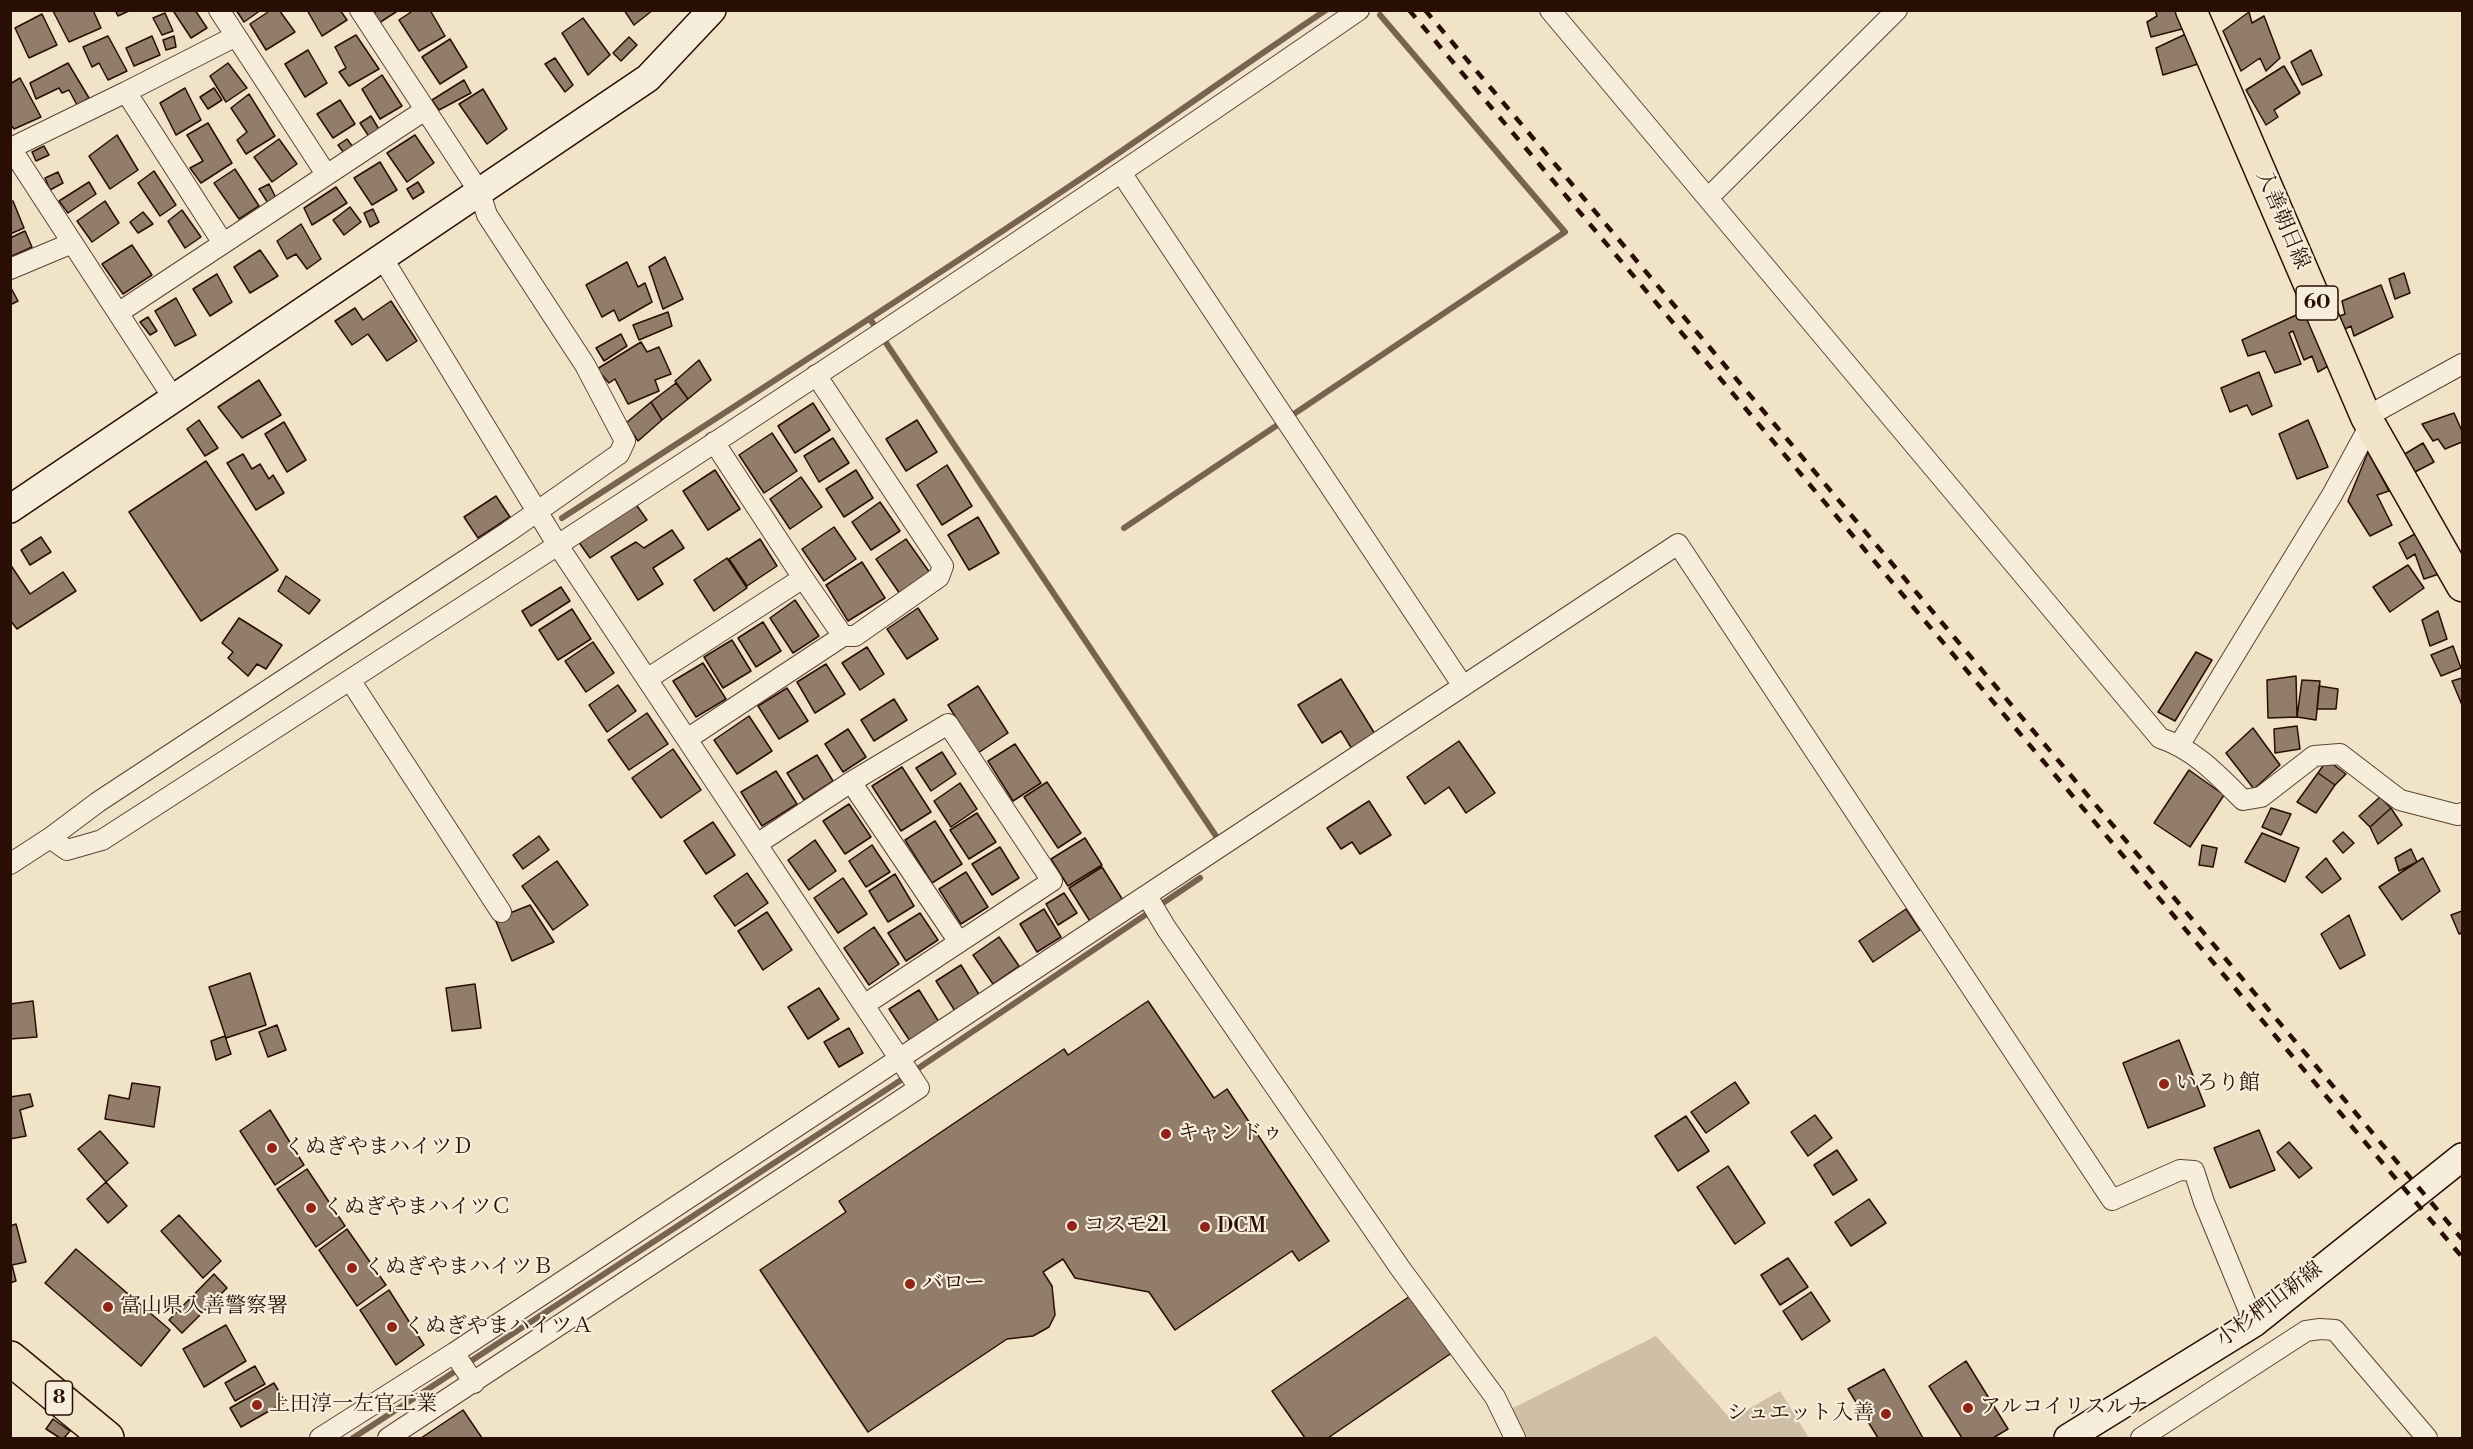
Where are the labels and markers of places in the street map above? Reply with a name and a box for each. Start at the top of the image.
place label: いろり館 [2176,1071,2260,1097]
marker: いろり館 [2157,1077,2171,1091]
place label: キャンドゥ [1178,1121,1283,1147]
marker: キャンドゥ [1159,1127,1173,1141]
place label: くぬぎやまハイツＤ [284,1135,473,1161]
marker: くぬぎやまハイツＤ [265,1141,279,1155]
place label: くぬぎやまハイツＣ [323,1195,512,1221]
marker: くぬぎやまハイツＣ [304,1201,318,1215]
place label: コスモ21 [1084,1213,1168,1239]
place label: DCM [1217,1214,1266,1240]
marker: コスモ21 [1065,1219,1079,1233]
marker: DCM [1198,1220,1212,1234]
place label: くぬぎやまハイツＢ [364,1255,553,1281]
marker: くぬぎやまハイツＢ [345,1261,359,1275]
place label: バロー [922,1271,985,1297]
marker: バロー [903,1277,917,1291]
place label: 富山県入善警察署 [120,1294,288,1320]
marker: 富山県入善警察署 [101,1300,115,1314]
place label: くぬぎやまハイツＡ [404,1314,593,1340]
marker: くぬぎやまハイツＡ [385,1320,399,1334]
place label: 上田淳一左官工業 [269,1392,437,1418]
place label: アルコイリスルナ [1980,1395,2148,1421]
marker: 上田淳一左官工業 [250,1398,264,1412]
place label: シュエット入善 [1727,1401,1874,1427]
marker: アルコイリスルナ [1961,1401,1975,1415]
marker: シュエット入善 [1879,1407,1893,1421]

